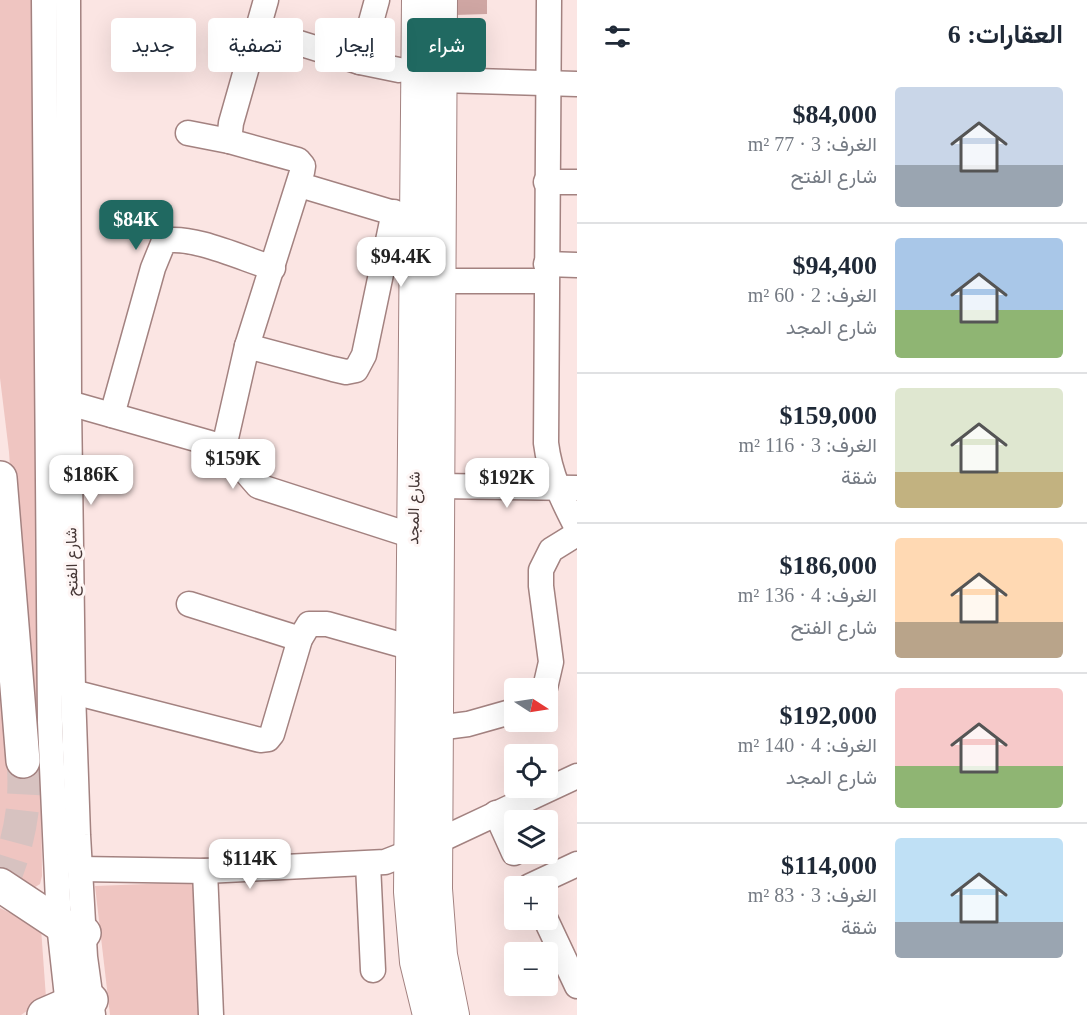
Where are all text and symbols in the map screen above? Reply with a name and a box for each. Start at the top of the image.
chip: جديد [111,18,196,72]
chip: تصفية [208,18,303,72]
chip: إيجار [315,18,395,72]
chip: شراء [407,18,486,72]
icon: filters [601,20,634,53]
text: العقارات: 6 [948,20,1063,49]
text: $84,000 [793,100,877,129]
icon: home [943,111,1015,183]
text: الغرف: 3 · 77 m² [748,133,877,155]
text: شارع الفتح [790,165,877,187]
pin: $84K [100,200,172,251]
text: $84K [113,208,159,230]
pin: $94.4K [352,237,450,288]
text: $94.4K [371,245,431,267]
text: $94,400 [793,251,877,280]
icon: home [943,262,1015,334]
text: الغرف: 2 · 60 m² [748,284,877,306]
text: شارع المجد [786,316,877,338]
text: $159,000 [780,401,877,430]
icon: home [943,412,1015,484]
text: الغرف: 3 · 116 m² [738,434,877,456]
pin: $159K [191,439,275,490]
text: $159K [205,447,261,469]
pin: $186K [49,455,133,506]
pin: $192K [465,458,549,509]
text: $186K [63,463,119,485]
text: $192K [479,466,535,488]
text: شقة [841,466,877,488]
street label: شارع المجد [404,471,426,545]
street label: شارع الفتح [62,527,84,597]
text: $186,000 [780,551,877,580]
icon: home [943,562,1015,634]
text: الغرف: 4 · 136 m² [738,584,877,606]
text: شارع الفتح [790,616,877,638]
north arrow [504,678,558,732]
map controls [504,678,558,996]
text: $192,000 [780,701,877,730]
icon: home [943,712,1015,784]
text: الغرف: 4 · 140 m² [738,734,877,756]
button: locate [504,744,558,798]
text: شارع المجد [786,766,877,788]
button: layers [504,810,558,864]
pin: $114K [208,839,292,890]
text: $114K [223,847,277,869]
text: $114,000 [781,851,877,880]
icon: home [943,862,1015,934]
button: + [504,876,558,930]
text: الغرف: 3 · 83 m² [748,884,877,906]
text: شقة [841,916,877,938]
button: − [504,942,558,996]

